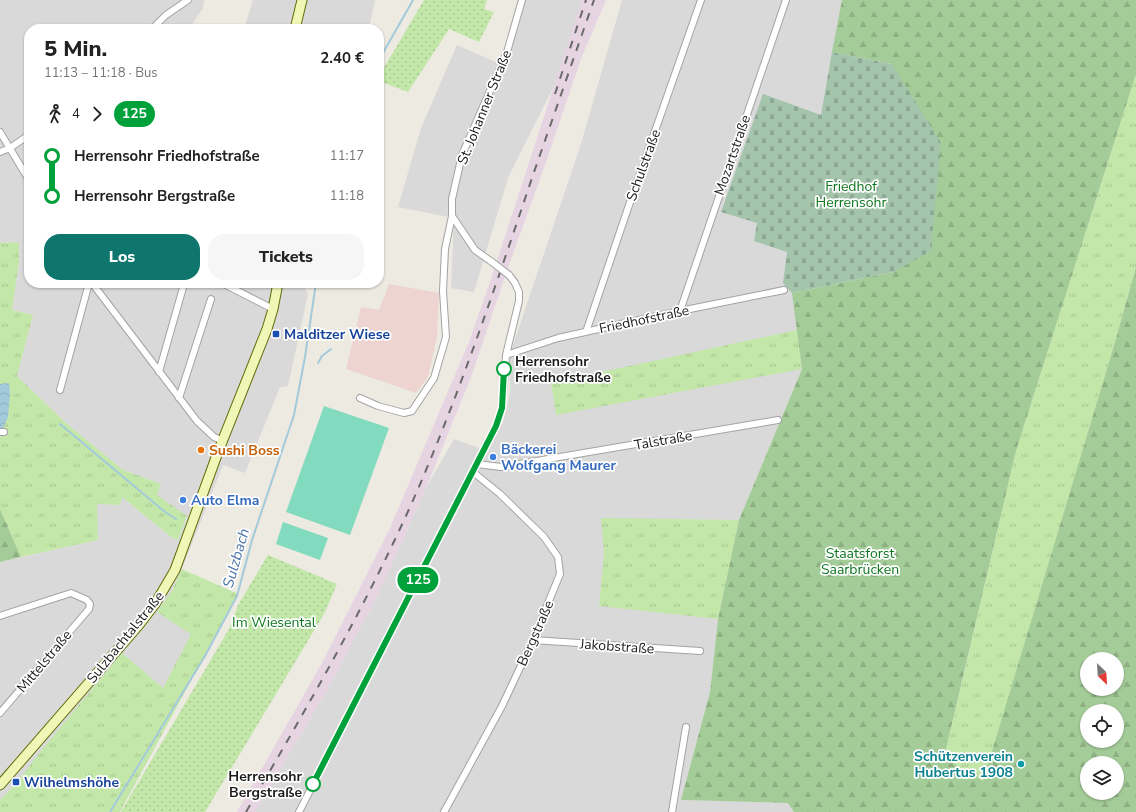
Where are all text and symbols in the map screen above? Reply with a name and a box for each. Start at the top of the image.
text: 5 Min. [44,34,107,64]
street label: St. Johanner Straße [453,47,516,167]
text: 2.40 € [320,48,364,68]
text: 11:13 – 11:18 · Bus [44,64,158,82]
icon: walk [44,103,66,125]
icon: forward [86,103,108,125]
text: 125 [122,104,147,123]
text: 4 [72,105,80,123]
street label: Mozartstraße [710,112,755,198]
street label: Schulstraße [622,127,665,204]
text: Herrensohr Friedhofstraße [74,146,260,166]
text: 11:17 [330,147,364,165]
park label: Friedhof Herrensohr [816,177,886,212]
text: Herrensohr Bergstraße [74,186,235,206]
text: 11:18 [330,187,364,205]
button: Los [44,234,200,280]
button: Tickets [208,234,364,280]
street label: Friedhofstraße [597,301,691,338]
place label: Malditzer Wiese [284,325,391,344]
marker: Malditzer Wiese [271,329,281,339]
place label: Herrensohr Friedhofstraße [515,352,611,387]
marker: Herrensohr Friedhofstraße [496,361,512,377]
street label: Talstraße [632,426,694,455]
place label: Bäckerei Wolfgang Maurer [501,440,616,475]
place label: Sushi Boss [209,441,280,460]
marker: Sushi Boss [196,445,206,455]
marker: Bäckerei Wolfgang Maurer [488,452,498,462]
place label: Auto Elma [191,491,259,510]
marker: Auto Elma [178,495,188,505]
water label: Sulzbach [218,526,254,590]
park label: Staatsforst Saarbrücken [821,544,899,579]
line badge: 125 [395,567,441,593]
text: 125 [405,570,431,589]
street label: Sulzbachtalstraße [82,587,168,687]
street label: Bergstraße [513,597,558,669]
park label: Im Wiesental [232,613,317,632]
street label: Mittelstraße [13,626,76,697]
street label: Jakobstraße [578,634,655,659]
north arrow [1080,652,1124,696]
map controls [1080,652,1124,800]
button: locate [1080,704,1124,748]
place label: Schützenverein Hubertus 1908 [914,747,1013,782]
button: layers [1080,756,1124,800]
marker: Schützenverein Hubertus 1908 [1016,759,1026,769]
place label: Herrensohr Bergstraße [228,767,302,802]
place label: Wilhelmshöhe [24,773,119,792]
marker: Herrensohr Bergstraße [305,776,321,792]
marker: Wilhelmshöhe [11,777,21,787]

